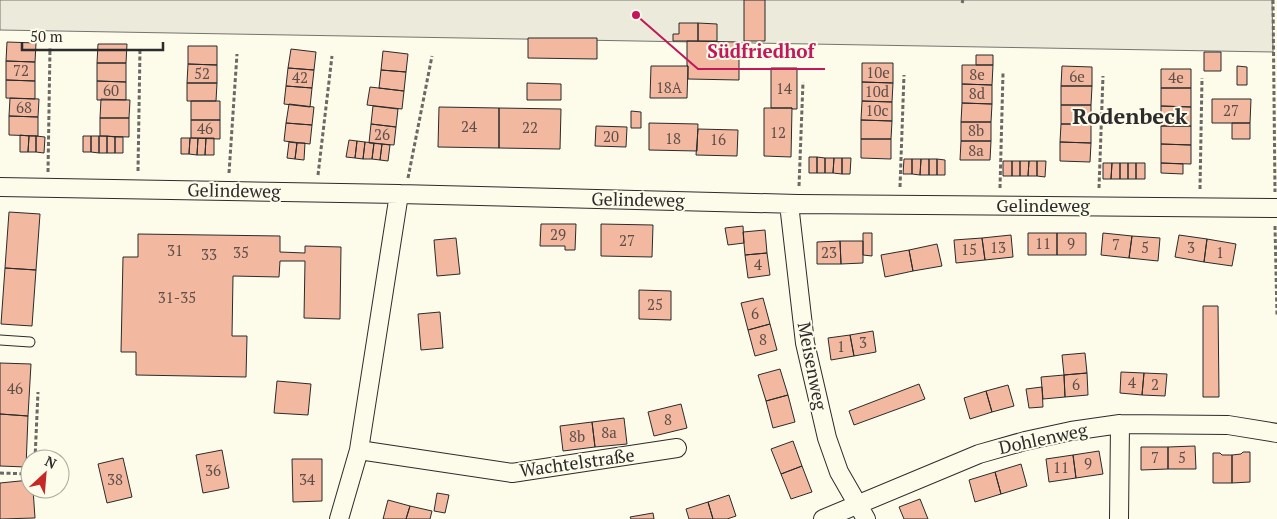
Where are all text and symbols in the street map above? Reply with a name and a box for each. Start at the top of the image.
scale bar [22,20,164,52]
text: 50 m [30,26,63,46]
callout: Südfriedhof [698,35,825,69]
text: Südfriedhof [707,38,817,63]
house number: 72 [13,60,29,80]
house number: 10e [866,62,890,82]
house number: 52 [194,63,210,83]
house number: 8e [969,64,985,84]
house number: 6e [1069,66,1085,86]
house number: 42 [292,67,308,87]
house number: 4e [1168,67,1184,87]
house number: 18A [656,77,683,97]
house number: 14 [776,78,792,98]
house number: 60 [103,80,119,100]
house number: 10d [865,81,889,101]
house number: 8d [969,83,985,103]
house number: 68 [16,97,32,117]
house number: 10c [866,100,888,120]
house number: 27 [1223,100,1239,120]
district label: Rodenbeck [1072,101,1188,130]
house number: 24 [461,116,477,136]
house number: 22 [522,117,538,137]
house number: 46 [197,118,213,138]
house number: 8b [968,120,984,140]
house number: 12 [770,122,786,142]
house number: 26 [374,124,390,144]
house number: 20 [603,126,619,146]
house number: 18 [665,128,681,148]
house number: 16 [710,129,726,149]
house number: 8a [968,140,984,160]
street label: Gelindeweg [187,177,281,203]
street label: Gelindeweg [591,186,685,212]
street label: Gelindeweg [996,193,1090,217]
house number: 29 [550,224,566,244]
house number: 27 [619,230,635,250]
house number: 11 [1035,233,1051,253]
house number: 9 [1067,233,1075,253]
house number: 7 [1112,234,1120,254]
house number: 13 [990,237,1006,257]
house number: 5 [1141,237,1149,257]
house number: 3 [1187,237,1195,257]
house number: 15 [961,239,977,259]
house number: 31 [167,240,183,260]
house number: 35 [233,242,249,262]
house number: 23 [821,242,837,262]
house number: 1 [1216,242,1224,262]
house number: 33 [201,244,217,264]
house number: 4 [754,254,762,274]
house number: 31-35 [158,287,196,307]
house number: 25 [647,294,663,314]
house number: 6 [751,303,759,323]
street label: Meisenweg [793,320,833,412]
house number: 8 [759,329,767,349]
house number: 3 [859,332,867,352]
house number: 1 [837,336,845,356]
house number: 4 [1128,372,1136,392]
house number: 6 [1072,374,1080,394]
house number: 2 [1151,374,1159,394]
house number: 46 [7,378,23,398]
house number: 8 [664,409,672,429]
street label: Dohlenweg [996,417,1090,459]
house number: 8a [601,422,617,442]
house number: 8b [569,426,585,446]
street label: Wachtelstraße [518,442,636,482]
house number: 7 [1151,447,1159,467]
house number: 5 [1178,447,1186,467]
north arrow [20,449,70,499]
text: N [42,451,60,473]
house number: 9 [1084,453,1092,473]
house number: 11 [1053,457,1069,477]
house number: 36 [205,460,221,480]
house number: 38 [107,469,123,489]
house number: 34 [299,469,315,489]

